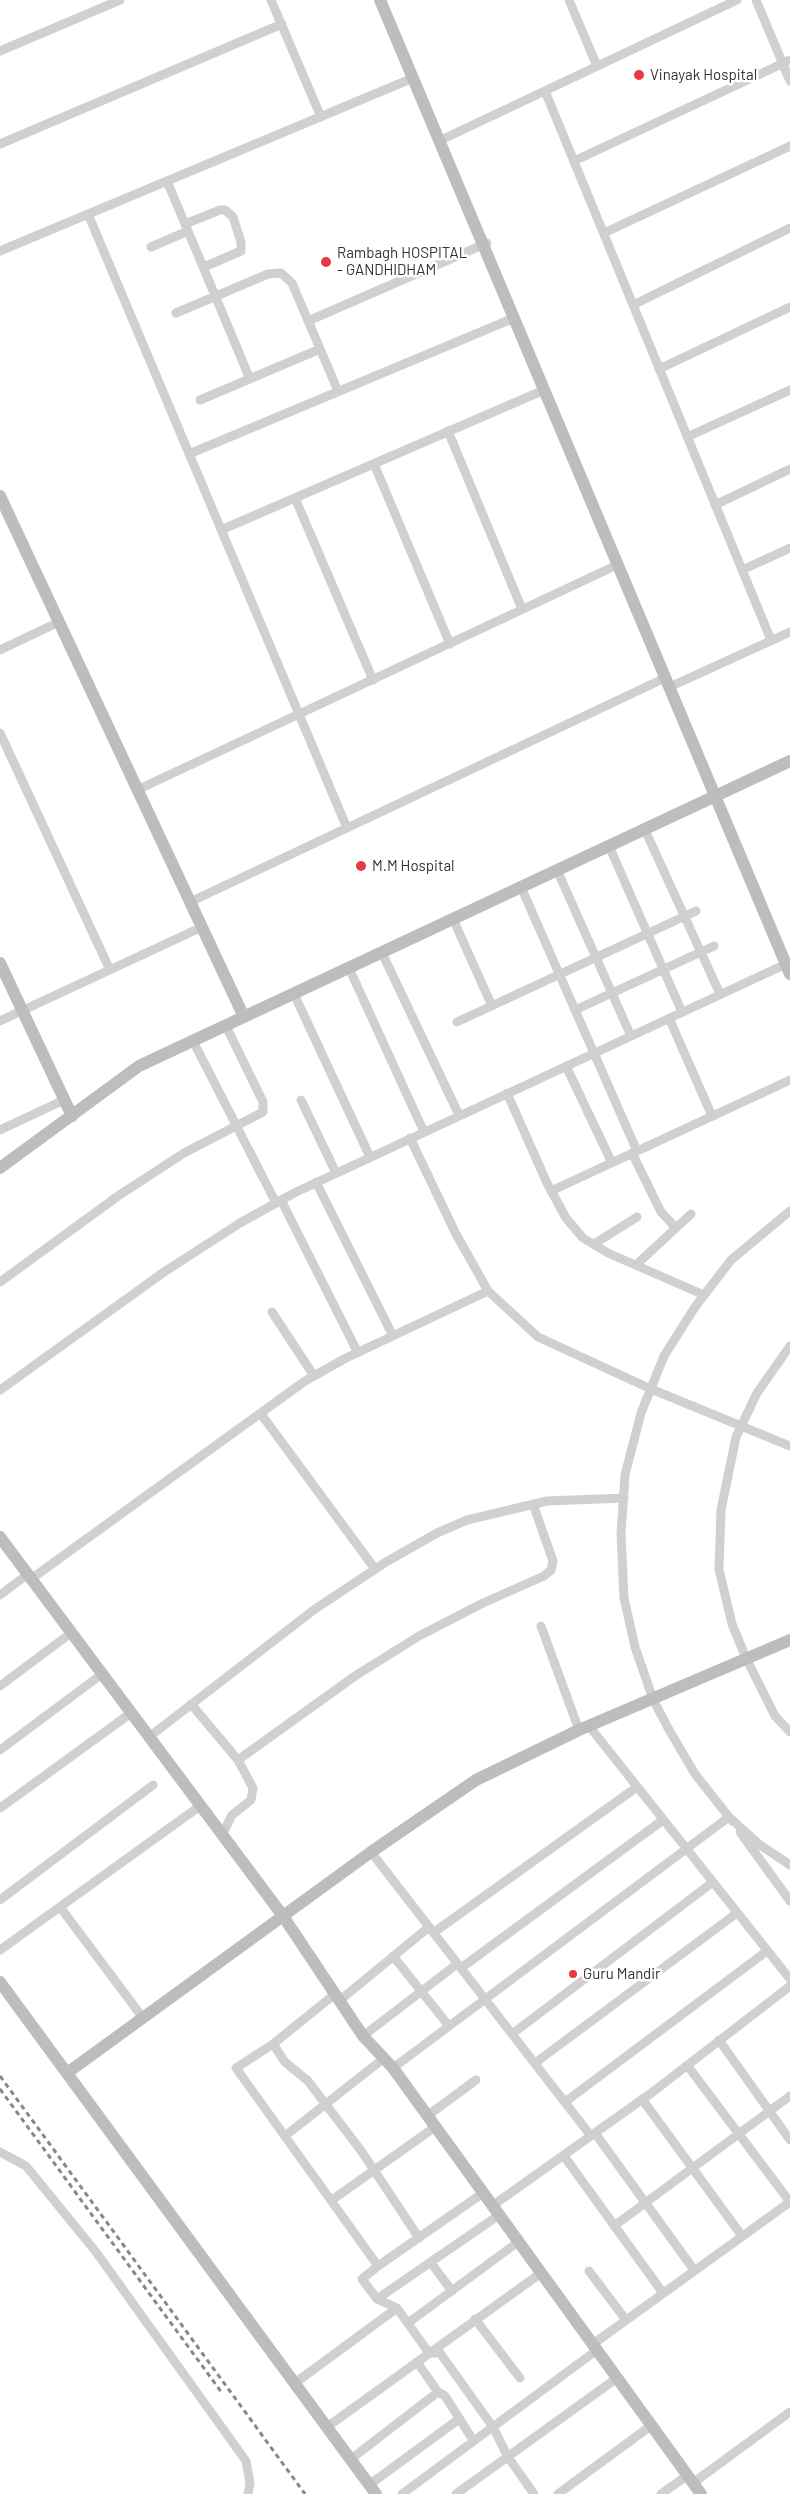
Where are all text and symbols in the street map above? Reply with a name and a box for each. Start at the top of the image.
place label: Vinayak Hospital [650,66,757,84]
marker: Vinayak Hospital [632,68,646,82]
place label: Rambagh HOSPITAL - GANDHIDHAM [337,244,467,279]
marker: Rambagh HOSPITAL - GANDHIDHAM [319,255,333,269]
place label: M.M Hospital [372,857,454,875]
marker: M.M Hospital [354,859,368,873]
place label: Guru Mandir [583,1965,661,1983]
marker: Guru Mandir [567,1968,579,1980]

